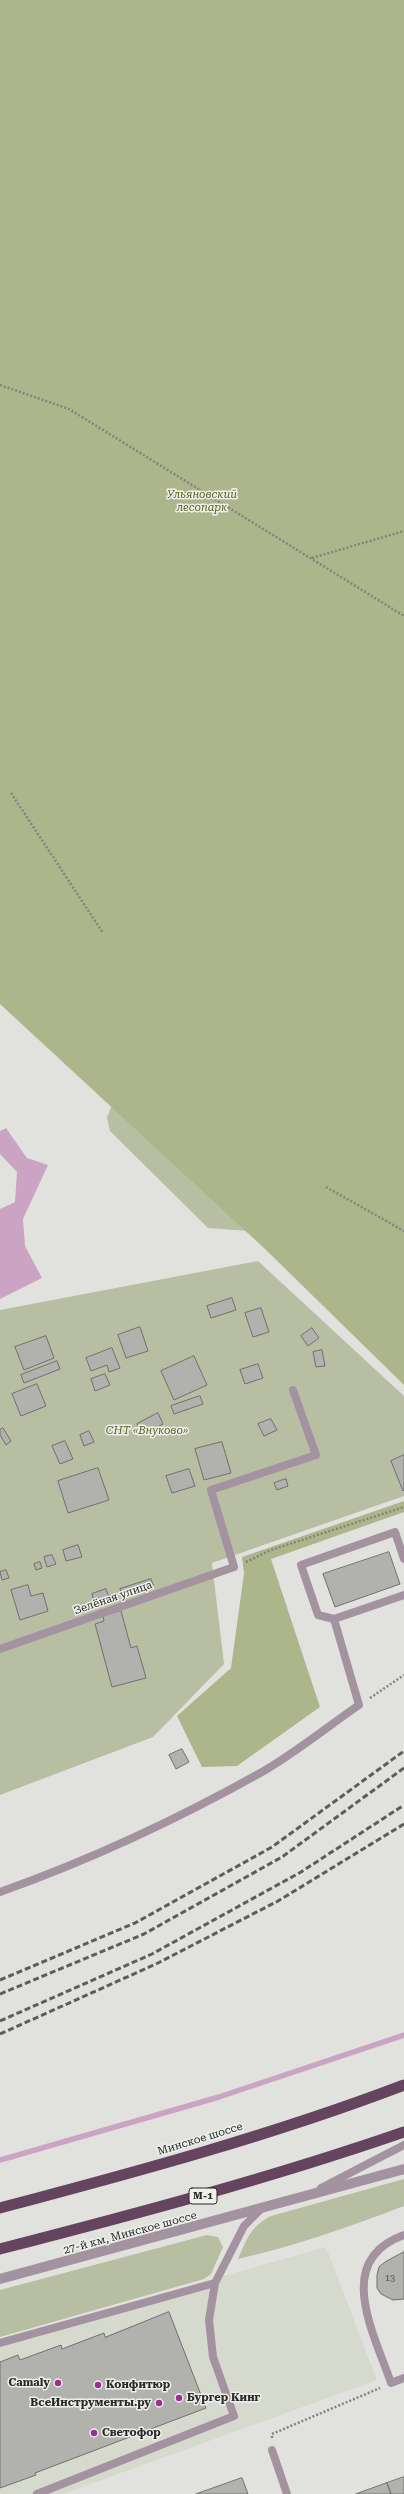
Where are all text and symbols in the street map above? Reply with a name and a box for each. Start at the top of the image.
park label: Ульяновский лесопарк [167,488,237,514]
park label: СНТ «Внуково» [106,1424,188,1438]
street label: Зелёная улица [72,1578,154,1618]
street label: Минское шоссе [156,2120,244,2158]
road number: М-1 [189,2188,217,2204]
street label: 27-й км, Минское шоссе [62,2209,198,2257]
house number: 13 [385,2273,395,2283]
place label: Camaly [8,2376,50,2390]
marker: Camaly [53,2378,63,2388]
place label: Конфитюр [106,2378,170,2392]
marker: Конфитюр [93,2380,103,2390]
place label: Бургер Кинг [187,2391,260,2405]
marker: Бургер Кинг [174,2393,184,2403]
place label: ВсеИнструменты.ру [30,2396,151,2410]
marker: ВсеИнструменты.ру [154,2398,164,2408]
place label: Светофор [102,2426,161,2440]
marker: Светофор [89,2428,99,2438]

